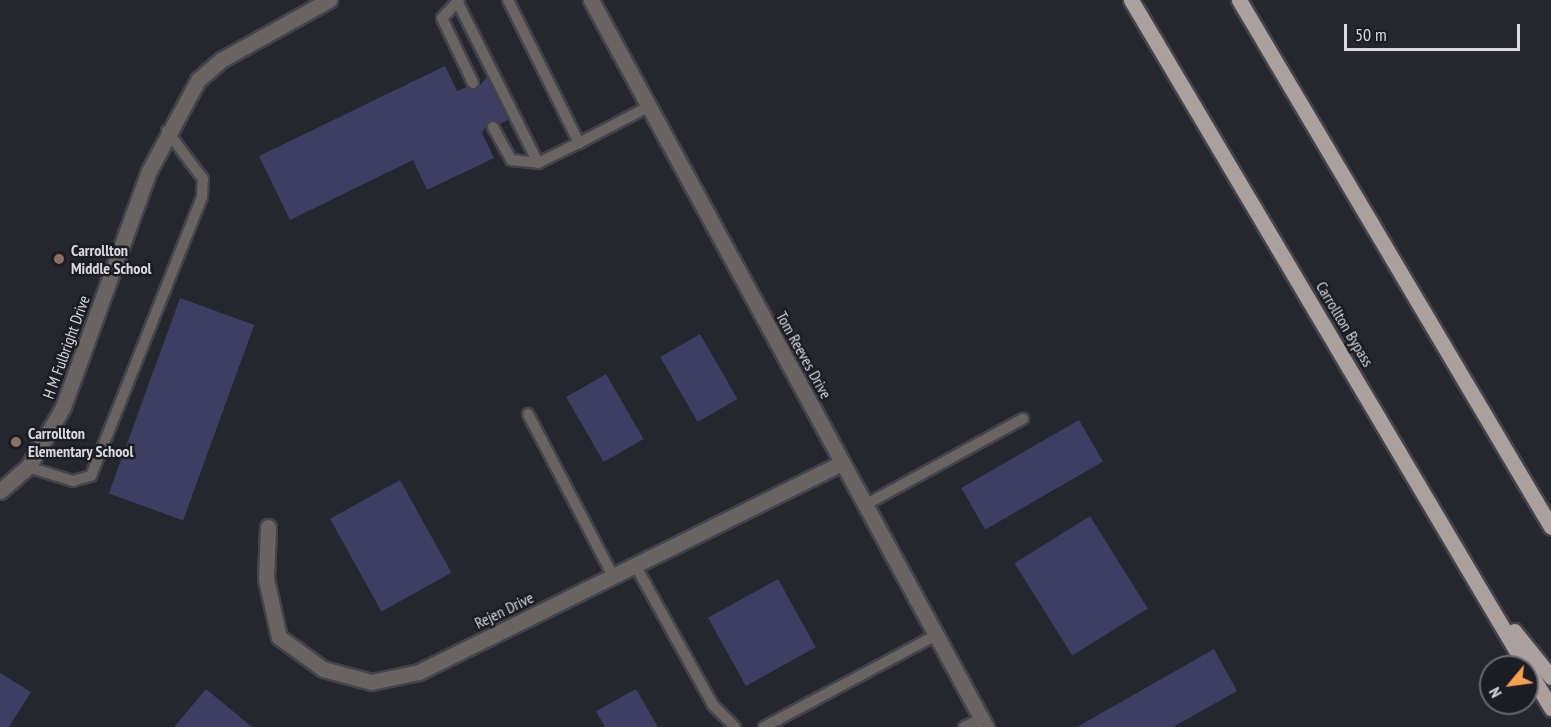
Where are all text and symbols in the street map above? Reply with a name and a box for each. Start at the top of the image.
scale bar [1347,12,1522,50]
text: 50 m [1355,23,1387,46]
place label: Carrollton Middle School [71,240,151,278]
marker: Carrollton Middle School [52,252,66,266]
street label: Carrollton Bypass [1312,278,1378,370]
street label: H M Fulbright Drive [38,293,94,401]
street label: Tom Reeves Drive [772,308,836,402]
place label: Carrollton Elementary School [28,423,134,461]
marker: Carrollton Elementary School [9,435,23,449]
street label: Rejen Drive [471,588,537,632]
north arrow [1479,655,1539,715]
text: N [1484,684,1506,701]

